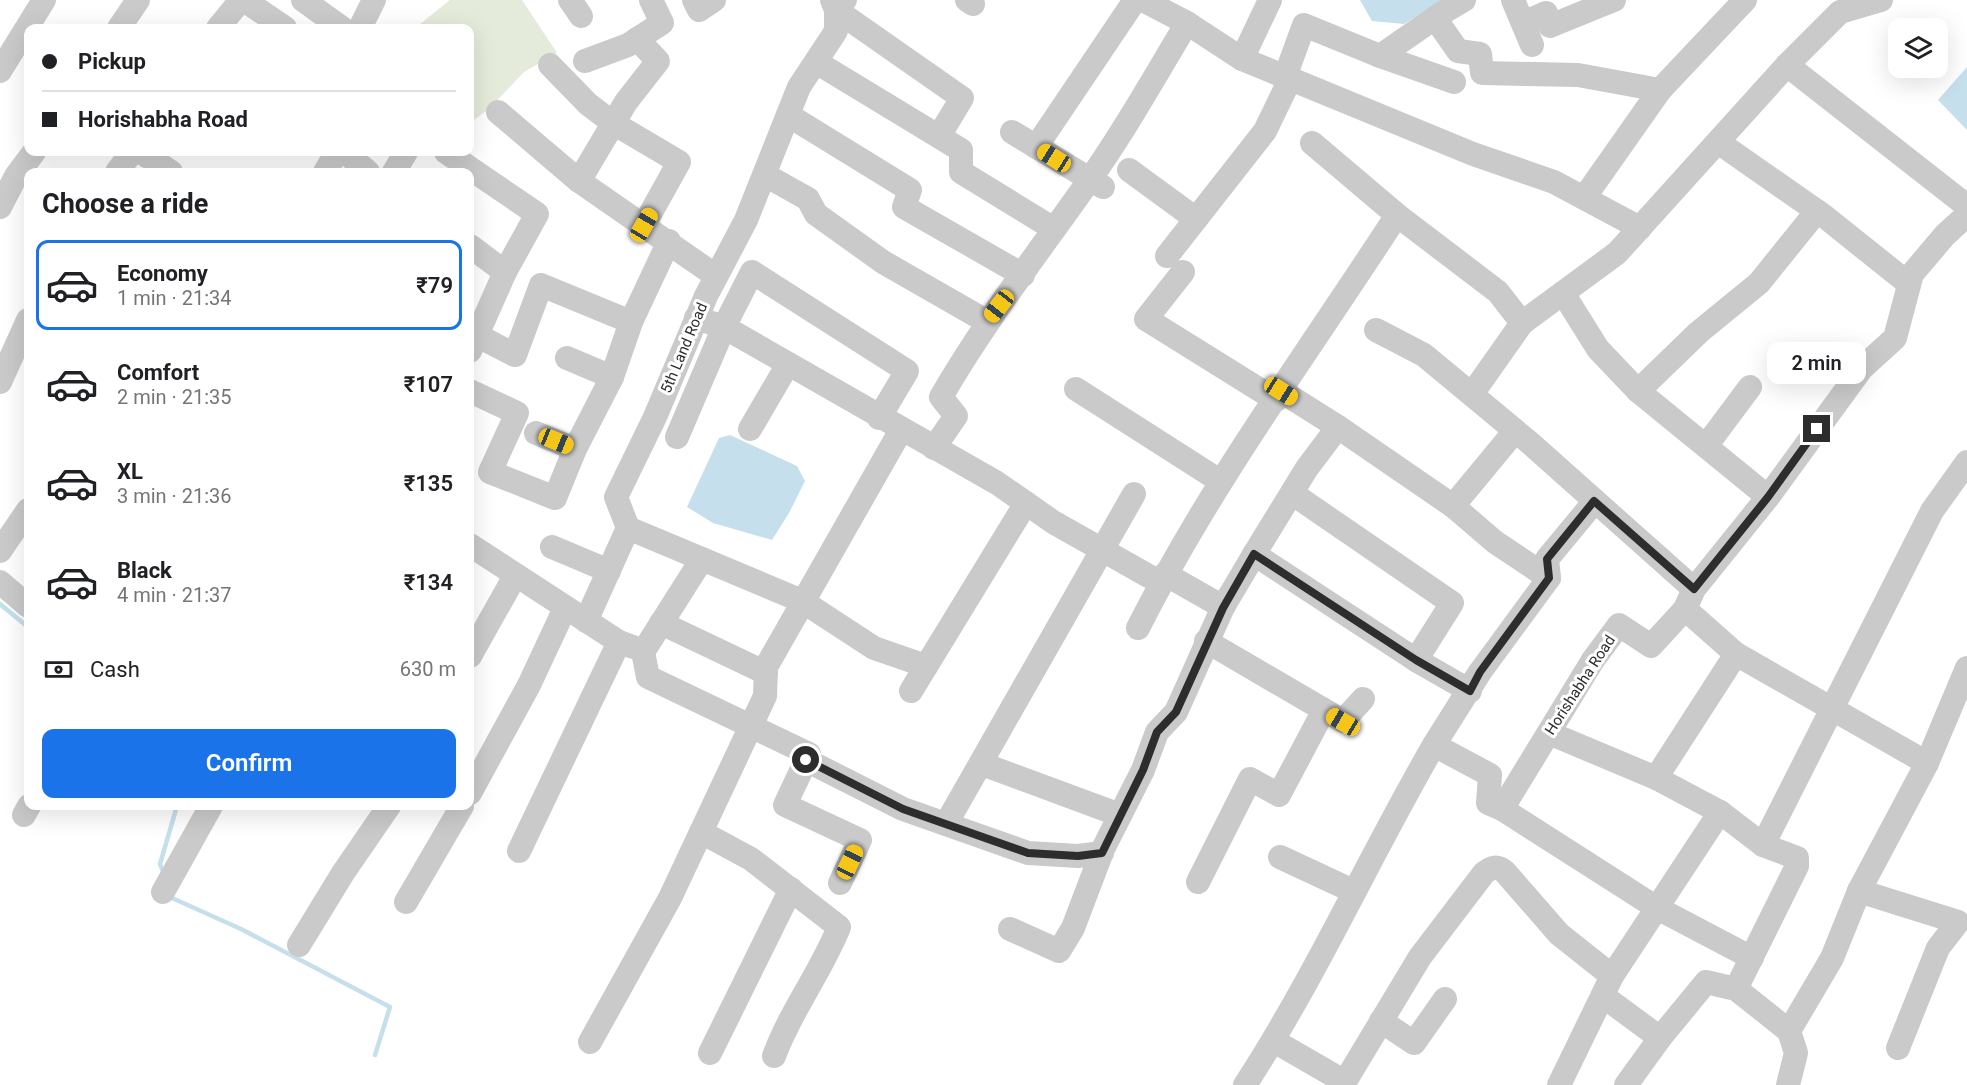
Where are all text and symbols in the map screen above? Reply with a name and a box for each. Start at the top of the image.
map controls [1888,18,1948,78]
button: layers [1888,18,1948,78]
text: Pickup [78,49,146,74]
text: Horishabha Road [78,107,248,132]
car [1034,141,1074,175]
text: Choose a ride [42,188,208,220]
car [627,205,661,245]
icon: car [45,258,99,312]
text: Economy [117,261,208,286]
text: ₹79 [416,273,453,298]
text: 1 min · 21:34 [117,286,232,310]
car [981,286,1017,326]
street label: 5th Land Road [657,300,711,396]
callout: 2 min [1768,342,1866,384]
text: 2 min [1791,351,1842,375]
icon: car [45,357,99,411]
text: Comfort [117,360,199,385]
text: ₹107 [404,372,453,397]
car [1261,374,1301,408]
text: 2 min · 21:35 [117,385,232,409]
route end [1803,415,1830,442]
car [536,426,576,456]
icon: car [45,456,99,510]
text: XL [117,459,143,484]
text: ₹135 [404,471,453,496]
text: 3 min · 21:36 [117,484,232,508]
icon: car [45,555,99,609]
text: Black [117,558,172,583]
text: ₹134 [404,570,453,595]
text: 4 min · 21:37 [117,583,232,607]
street label: Horishabha Road [1541,632,1619,738]
icon: cash [42,653,75,686]
text: Cash [90,657,140,682]
text: 630 m [400,657,456,681]
car [1323,705,1363,739]
button: Confirm [42,729,456,798]
route start [792,746,819,773]
car [834,842,866,882]

